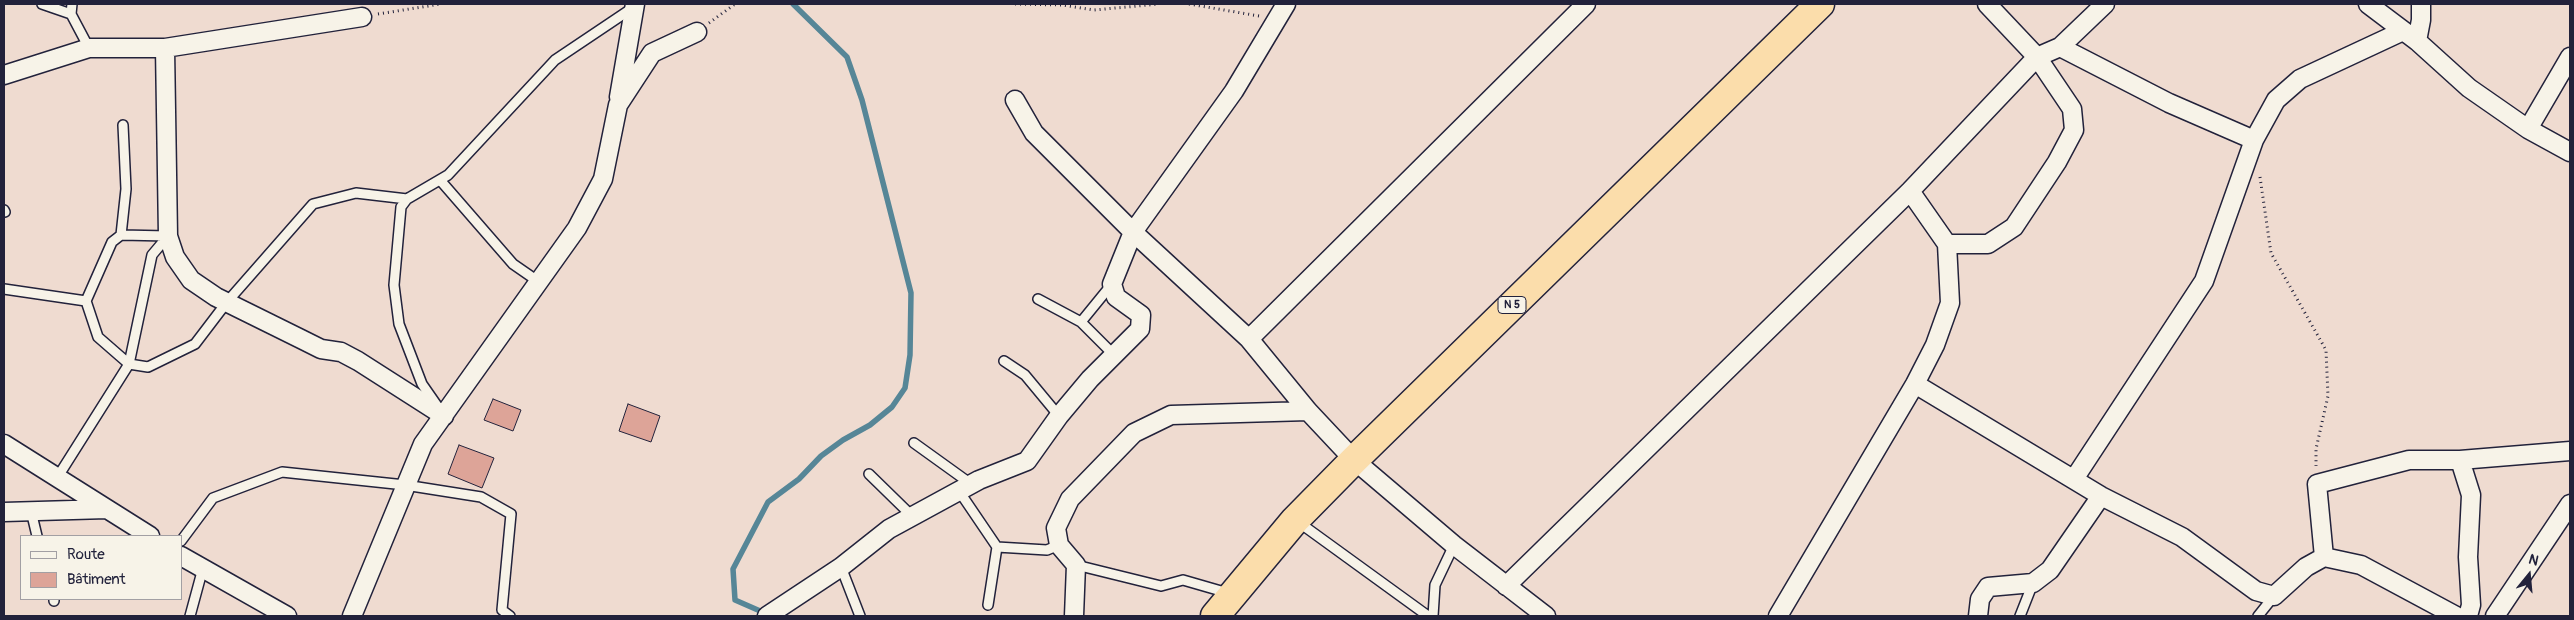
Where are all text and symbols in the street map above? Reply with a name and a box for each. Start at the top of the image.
road number: N 5 [1498,296,1526,314]
legend [20,535,182,600]
text: Route [67,545,105,564]
north arrow [2504,550,2554,600]
text: N [2527,551,2541,570]
text: Bâtiment [67,570,126,589]

